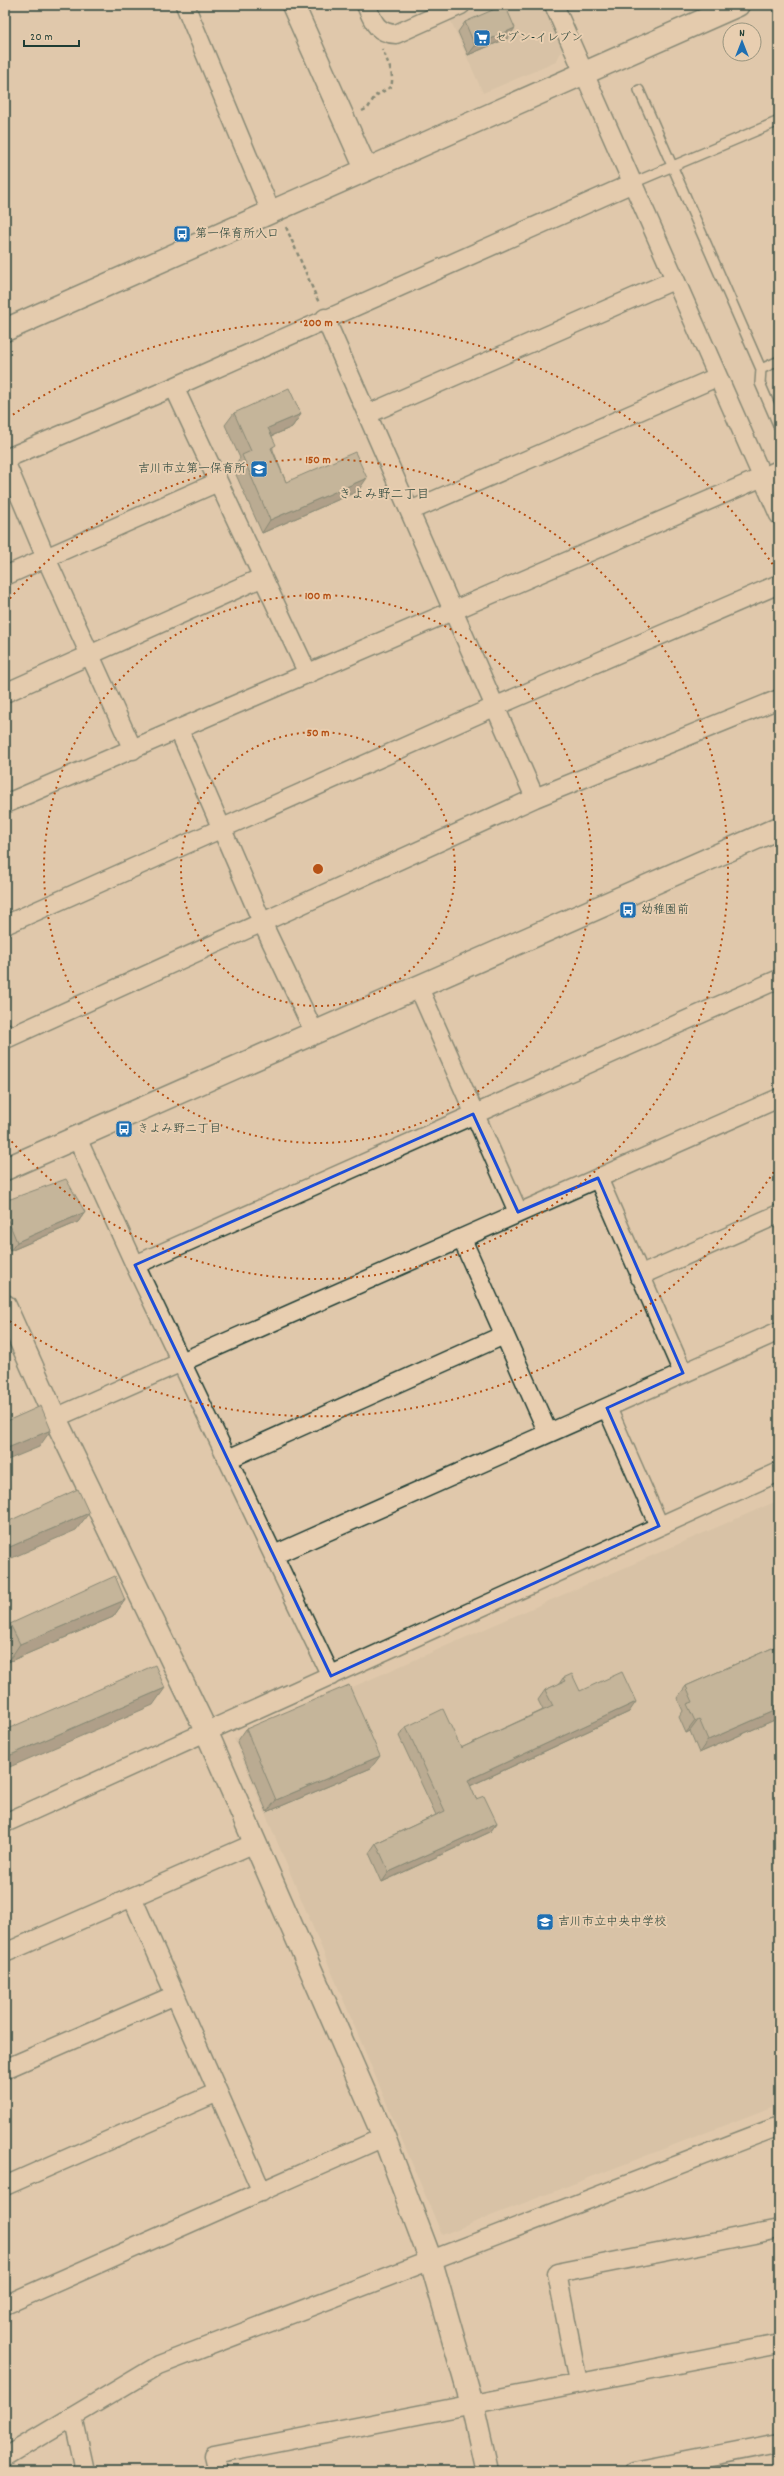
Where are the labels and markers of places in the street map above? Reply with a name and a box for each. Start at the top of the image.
supermarket icon: セブン-イレブン [472,28,492,48]
place label: セブン-イレブン [495,30,583,47]
bus stop icon: 第一保育所入口 [172,224,192,244]
place label: 第一保育所入口 [195,226,279,243]
school or university icon: 吉川市立第一保育所 [249,459,269,479]
place label: 吉川市立第一保育所 [138,461,246,478]
centre of rings [311,862,325,876]
bus stop icon: 幼稚園前 [618,900,638,920]
place label: 幼稚園前 [641,902,689,919]
bus stop icon: きよみ野二丁目 [114,1119,134,1139]
place label: きよみ野二丁目 [137,1121,221,1138]
school or university icon: 吉川市立中央中学校 [535,1912,555,1932]
place label: 吉川市立中央中学校 [558,1914,666,1931]

